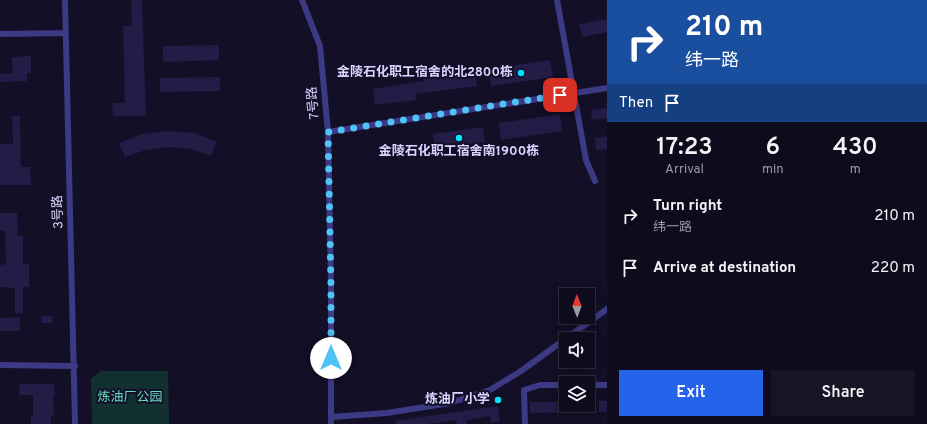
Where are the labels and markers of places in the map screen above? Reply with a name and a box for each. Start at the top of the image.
place label: 金陵石化职工宿舍的北2800栋 [337,64,513,81]
marker: 金陵石化职工宿舍的北2800栋 [516,68,526,78]
pin [543,78,577,112]
marker: 金陵石化职工宿舍南1900栋 [454,133,464,143]
place label: 金陵石化职工宿舍南1900栋 [379,143,539,160]
place label: 炼油厂小学 [425,391,490,408]
marker: 炼油厂小学 [493,395,503,405]

